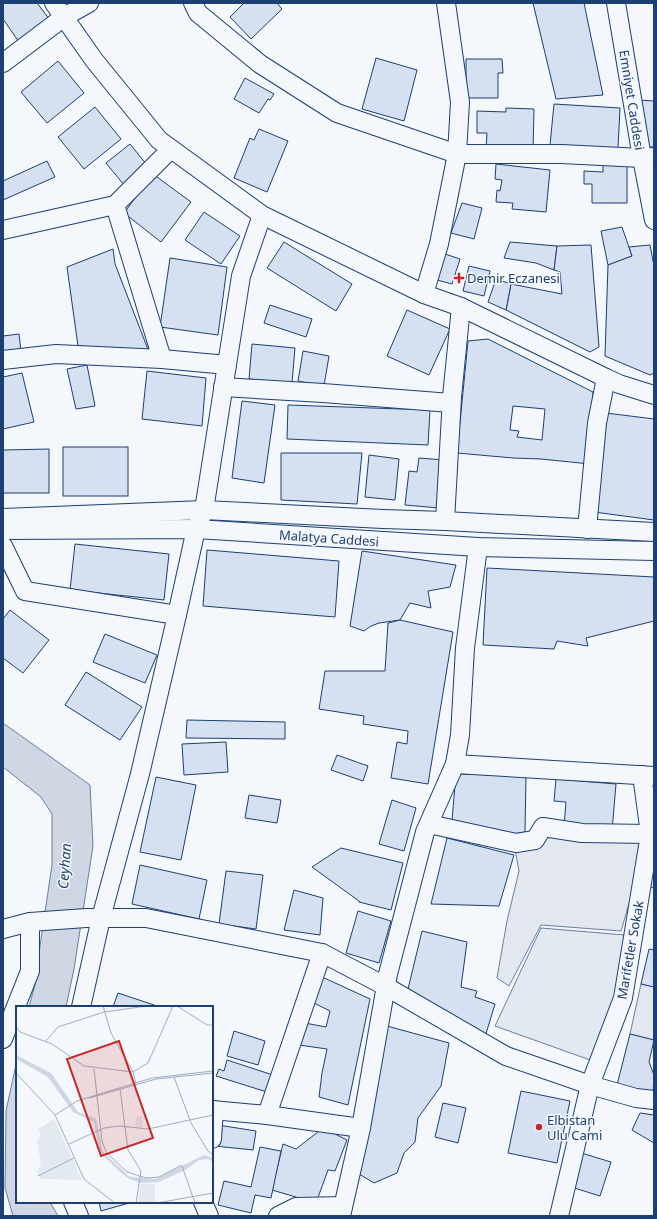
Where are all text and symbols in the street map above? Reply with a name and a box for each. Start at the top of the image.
street label: Emniyet Caddesi [615,49,649,151]
place label: Demir Eczanesi [467,269,560,287]
marker: Demir Eczanesi [454,273,464,283]
street label: Malatya Caddesi [278,526,380,550]
water label: Ceyhan [53,843,75,889]
street label: Marifetler Sokak [612,899,648,1001]
inset map [16,1006,213,1203]
place label: Elbistan Ulu Cami [547,1111,602,1144]
marker: Elbistan Ulu Cami [534,1122,544,1132]

